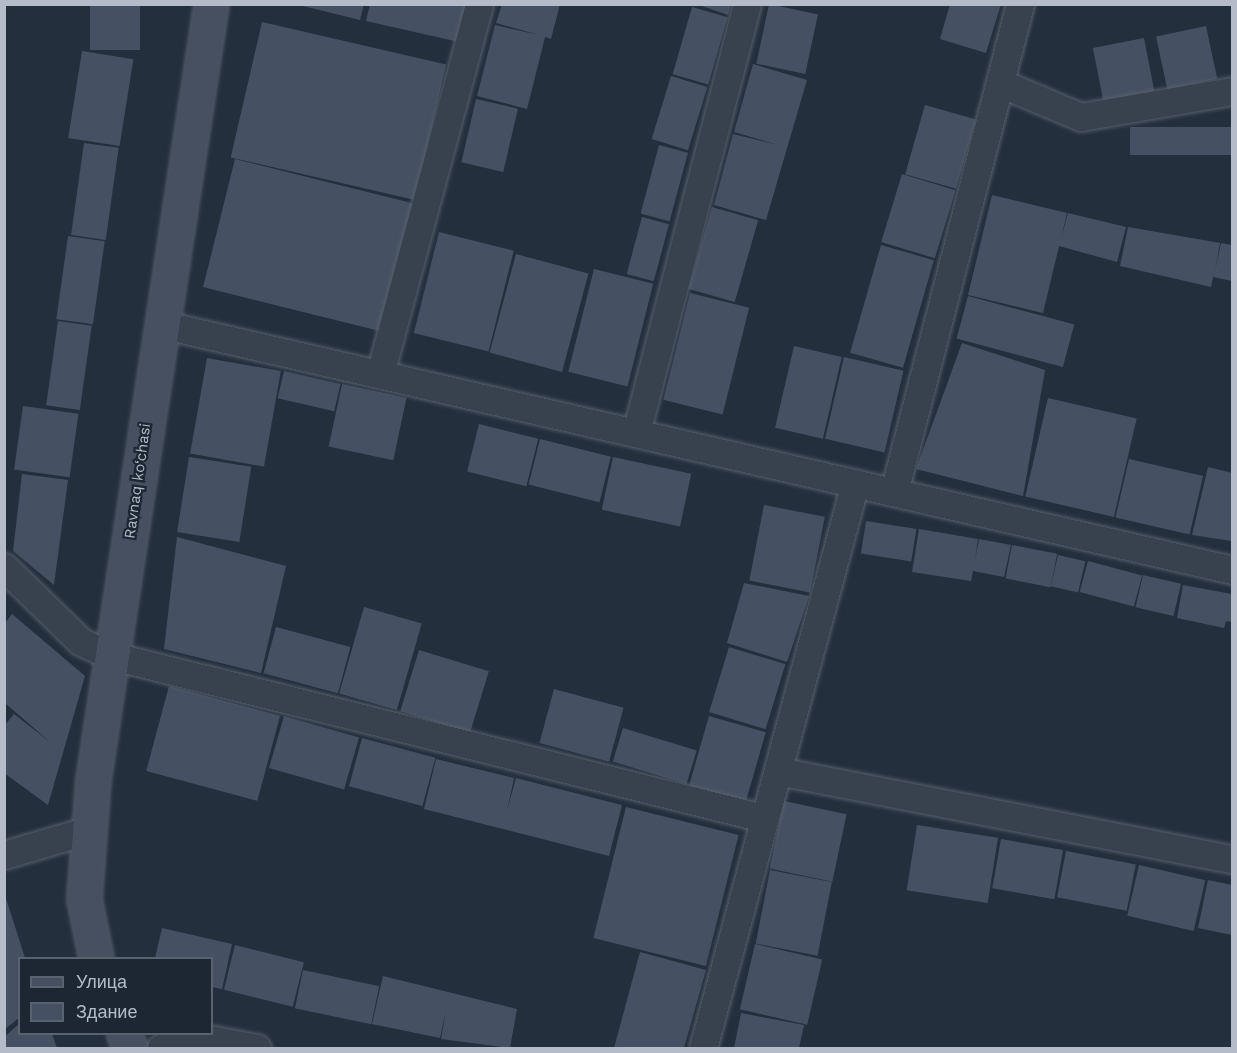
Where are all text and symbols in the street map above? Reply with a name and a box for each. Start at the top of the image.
street label: Ravnaq ko‘chasi [121,422,155,540]
legend [18,957,213,1035]
text: Улица [76,971,127,992]
text: Здание [76,1001,137,1022]

